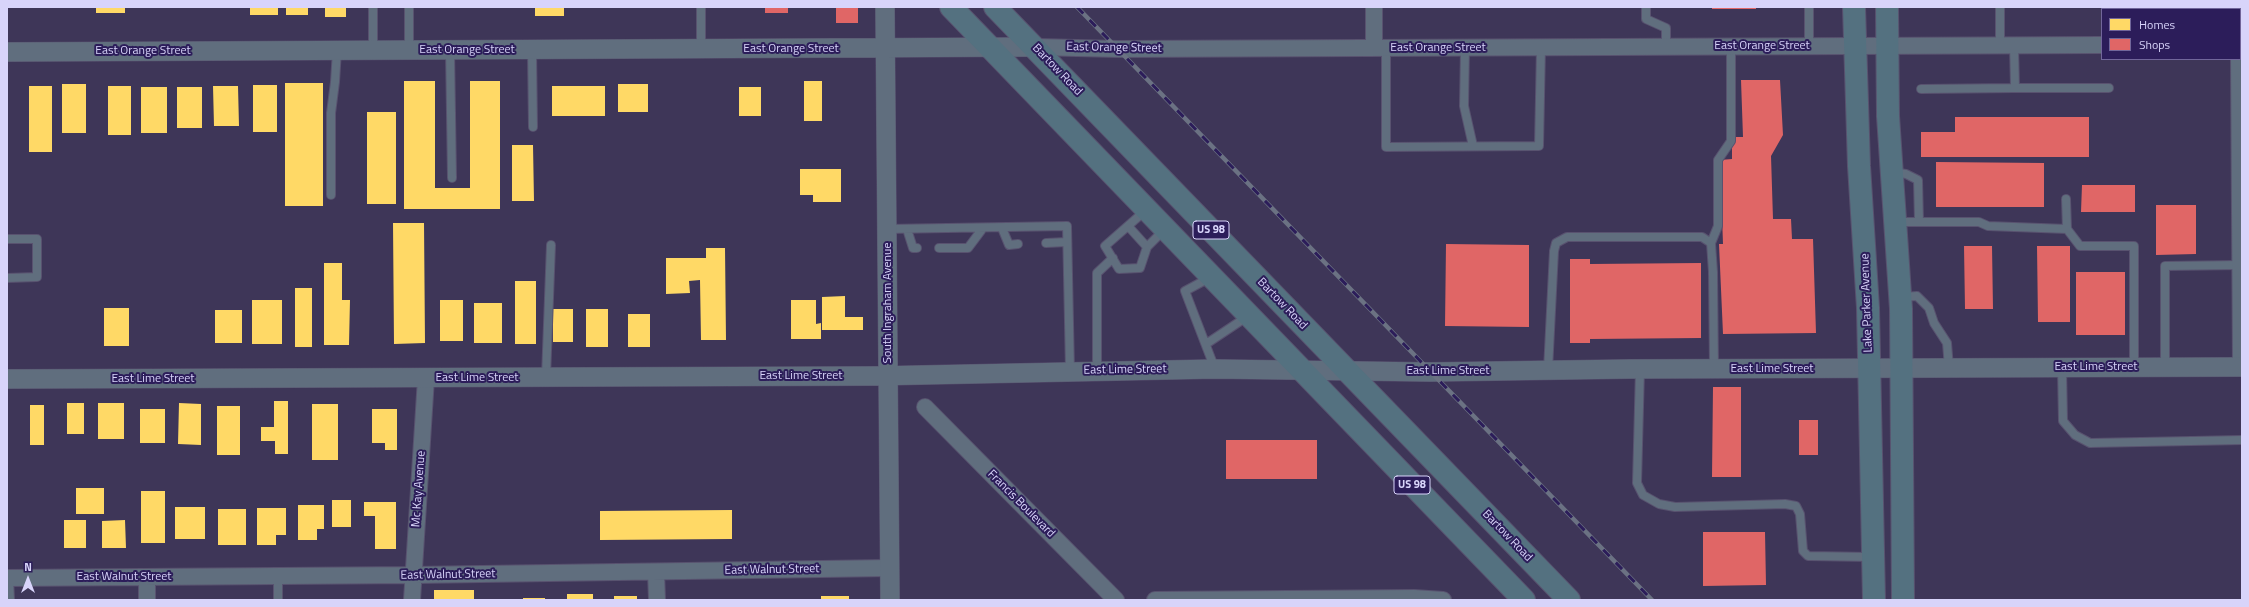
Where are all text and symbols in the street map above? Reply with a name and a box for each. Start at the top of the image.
legend [2101,8,2241,60]
text: Homes [2139,15,2175,34]
text: Shops [2139,35,2170,54]
street label: East Orange Street [1714,39,1810,53]
street label: East Orange Street [1066,40,1162,56]
street label: Bartow Road [1029,41,1085,99]
street label: East Orange Street [1390,41,1486,55]
street label: East Orange Street [743,42,839,56]
street label: East Orange Street [419,43,515,57]
street label: East Orange Street [95,44,191,58]
road number: US 98 [1193,221,1229,239]
street label: South Ingraham Avenue [881,243,895,363]
street label: Lake Parker Avenue [1858,253,1876,353]
street label: Bartow Road [1254,275,1310,333]
street label: East Lime Street [2054,360,2138,374]
street label: East Lime Street [1083,362,1167,378]
street label: East Lime Street [1730,362,1814,376]
street label: East Lime Street [1406,364,1490,378]
street label: East Lime Street [759,369,843,383]
street label: East Lime Street [435,371,519,385]
street label: East Lime Street [111,372,195,386]
street label: Mc Kay Avenue [409,450,429,528]
street label: Francis Boulevard [984,467,1058,541]
road number: US 98 [1394,476,1430,494]
street label: Bartow Road [1479,507,1535,565]
north arrow [8,559,48,599]
text: N [24,559,32,575]
street label: East Walnut Street [724,562,820,578]
street label: East Walnut Street [400,567,496,583]
street label: East Walnut Street [77,570,171,584]

